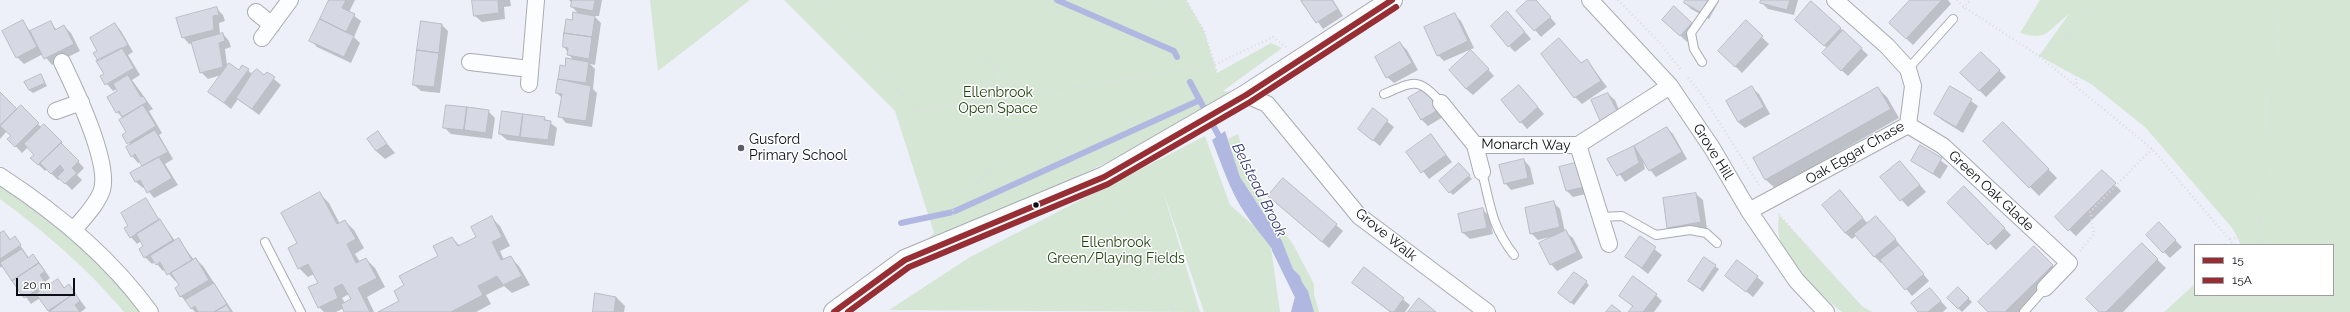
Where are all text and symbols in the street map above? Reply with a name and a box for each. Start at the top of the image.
park label: Ellenbrook Open Space [958,85,1038,118]
street label: Oak Eggar Chase [1803,118,1907,188]
street label: Grove Hill [1689,121,1737,183]
place label: Gusford Primary School [749,132,847,164]
street label: Monarch Way [1481,136,1571,154]
water label: Belstead Brook [1228,140,1290,240]
marker: Gusford Primary School [736,143,746,153]
street label: Green Oak Glade [1945,147,2037,235]
unlabelled marker [1031,200,1041,210]
street label: Grove Walk [1352,205,1420,265]
park label: Ellenbrook Green/Playing Fields [1047,235,1185,268]
legend [2194,244,2334,296]
text: 15 [2232,253,2244,267]
scale bar [18,270,77,296]
text: 15A [2232,273,2252,287]
text: 20 m [23,278,51,292]

